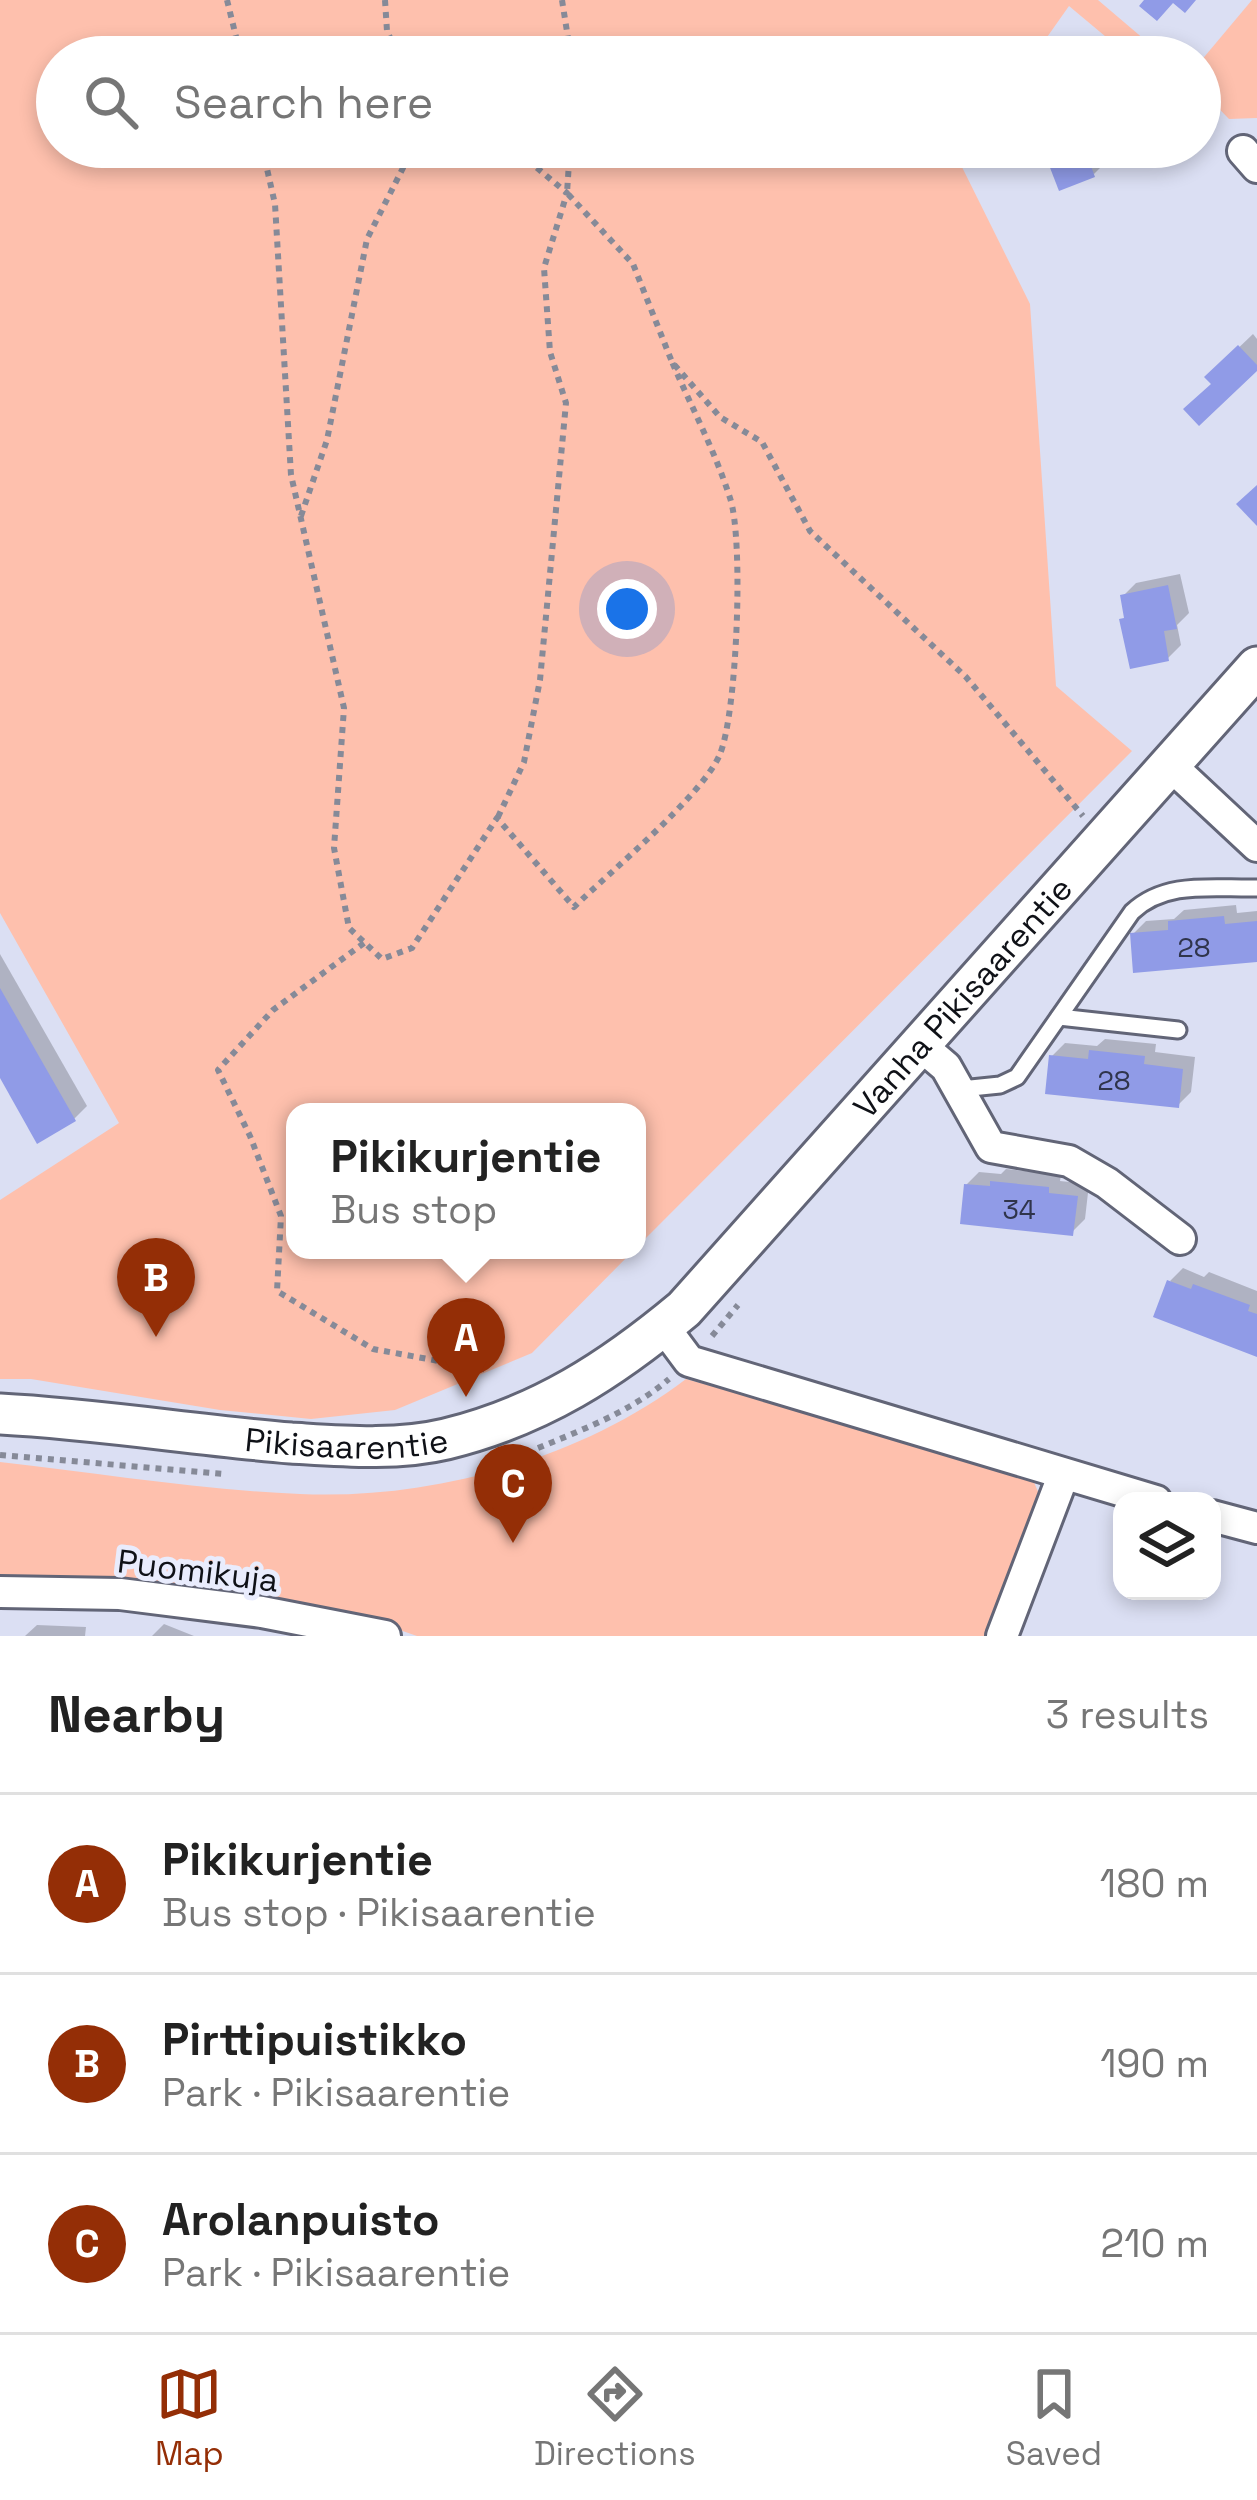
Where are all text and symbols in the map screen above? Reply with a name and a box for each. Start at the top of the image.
search box [36,36,1221,168]
icon: search [78,69,144,135]
text: Search here [174,74,433,131]
your location [597,579,657,639]
street label: Vanha Pikisaarentie [845,868,1082,1127]
house number: 28 [1177,930,1211,965]
house number: 28 [1097,1063,1131,1098]
popup [286,1103,646,1259]
text: Pikikurjentie [331,1128,602,1185]
text: Bus stop [331,1185,497,1234]
house number: 34 [1002,1192,1036,1227]
pin: B [117,1238,195,1337]
pin: A [427,1298,505,1397]
street label: Pikisaarentie [243,1419,452,1469]
pin: C [474,1444,552,1543]
map controls [1113,1492,1221,1600]
button: layers [1113,1492,1221,1600]
street label: Puomikuja [115,1540,281,1602]
text: Nearby [48,1682,225,1747]
text: 3 results [1046,1690,1209,1739]
text: Pikikurjentie [162,1831,433,1888]
text: A [75,1859,99,1908]
text: 180 m [1100,1859,1209,1908]
text: Bus stop · Pikisaarentie [162,1888,596,1937]
text: Pirttipuistikko [162,2011,467,2068]
text: B [74,2039,100,2088]
text: 190 m [1100,2039,1209,2088]
text: Park · Pikisaarentie [162,2068,510,2117]
text: Arolanpuisto [162,2191,440,2248]
text: C [74,2219,100,2268]
text: 210 m [1101,2219,1209,2268]
text: Park · Pikisaarentie [162,2248,510,2297]
tab: Map [155,2361,224,2475]
tab: Directions [534,2361,696,2475]
tab: Saved [1006,2361,1102,2475]

